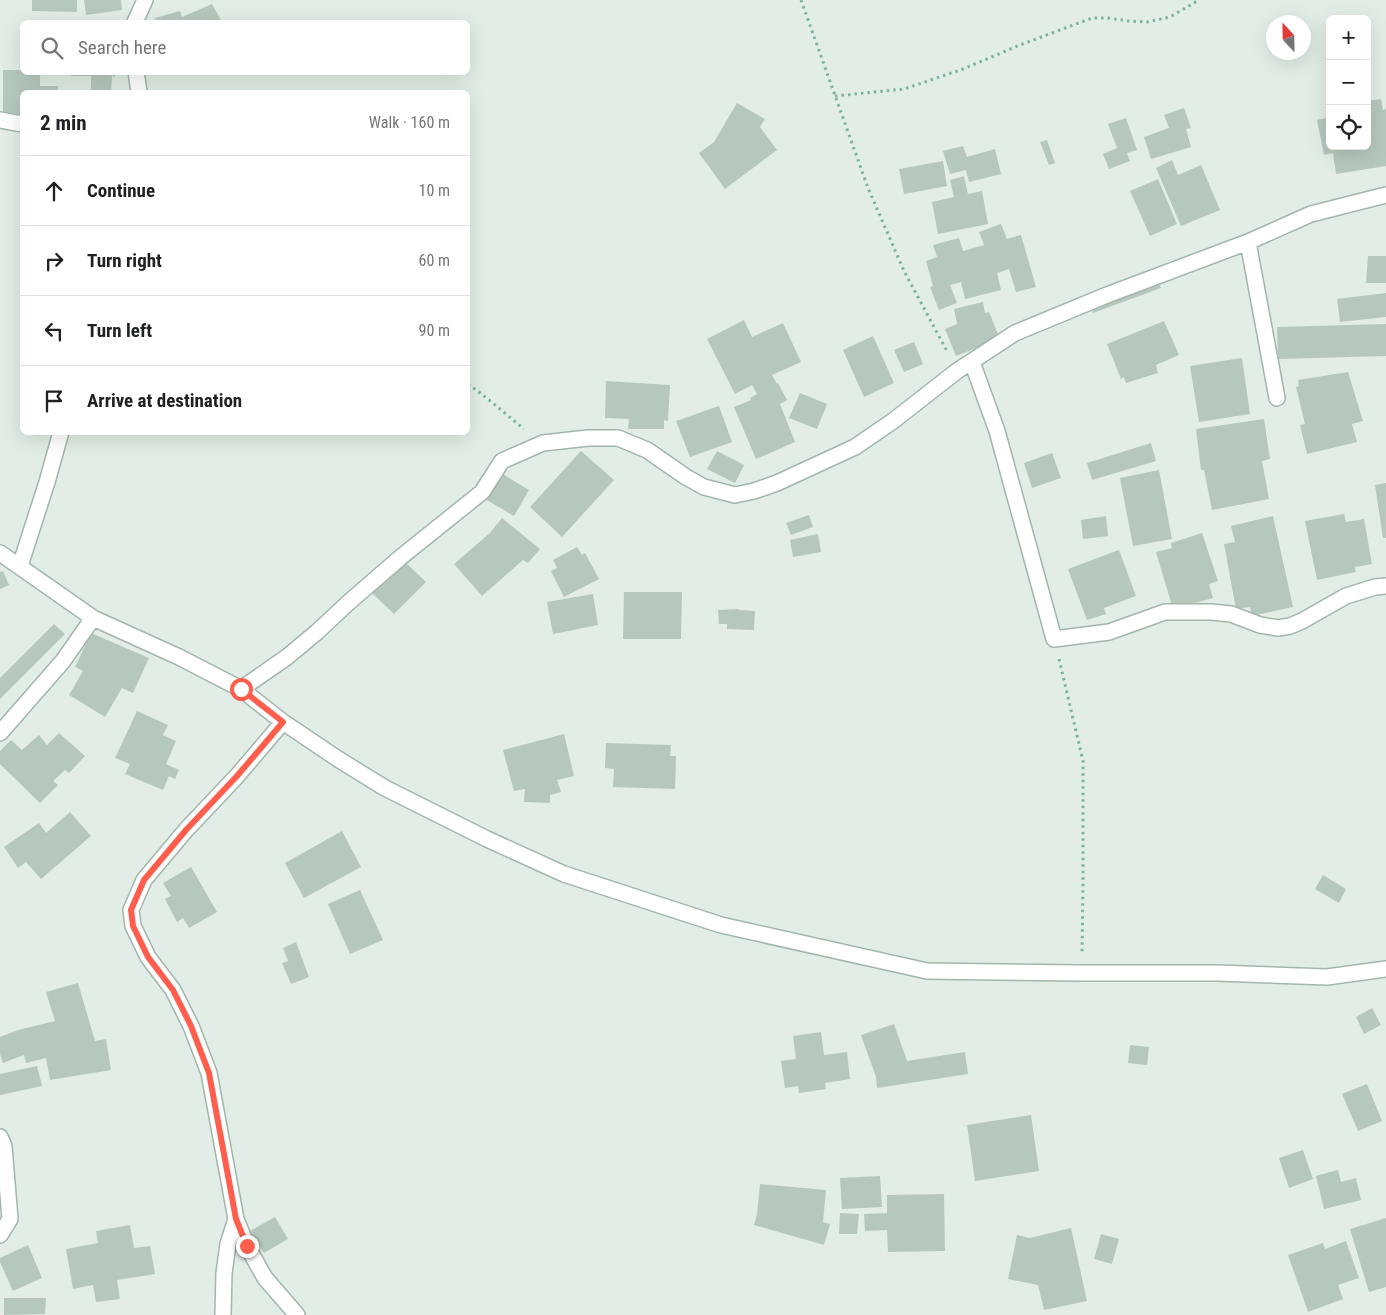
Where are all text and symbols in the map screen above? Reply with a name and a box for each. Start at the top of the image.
north arrow [1266,15,1311,60]
map controls [1326,15,1371,150]
button: + [1326,15,1371,60]
search box [20,20,470,75]
icon: search [38,34,66,62]
text: Search here [78,36,166,59]
button: − [1326,60,1371,105]
button: locate [1326,105,1371,150]
text: 2 min [40,111,87,135]
text: Walk · 160 m [369,113,450,132]
icon: ahead [40,177,68,205]
text: Continue [87,179,155,202]
text: 10 m [418,181,450,200]
icon: right [40,247,68,275]
text: Turn right [87,249,162,272]
text: 60 m [418,251,450,270]
icon: left [40,317,68,345]
text: Turn left [87,319,152,342]
text: 90 m [418,321,450,340]
icon: arrive [40,387,68,415]
text: Arrive at destination [87,389,242,412]
route start [230,678,253,701]
route end [236,1235,259,1258]

